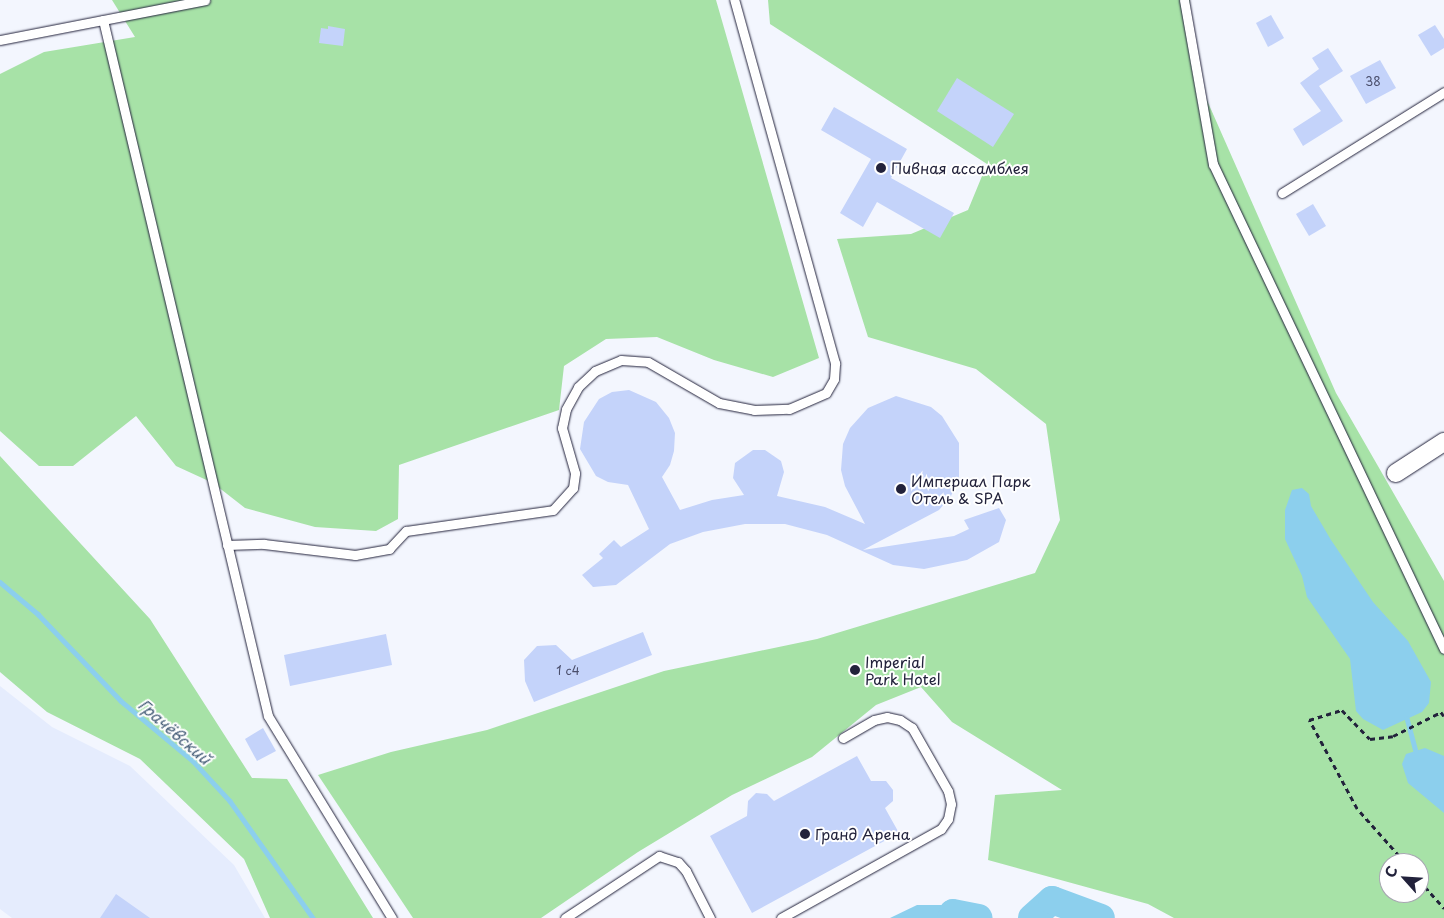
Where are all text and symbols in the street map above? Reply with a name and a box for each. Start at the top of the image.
house number: 38 [1365,75,1381,89]
place label: Пивная ассамблея [891,159,1029,177]
marker: Пивная ассамблея [875,162,887,174]
place label: Империал Парк Отель & SPA [911,471,1030,506]
marker: Империал Парк Отель & SPA [895,483,907,495]
place label: Imperial Park Hotel [865,652,942,687]
house number: 1 с4 [556,664,580,678]
marker: Imperial Park Hotel [849,664,861,676]
water label: Грачёвский [135,694,215,768]
place label: Гранд Арена [815,825,911,843]
marker: Гранд Арена [799,828,811,840]
north arrow [1379,853,1429,903]
text: С [1379,862,1403,881]

